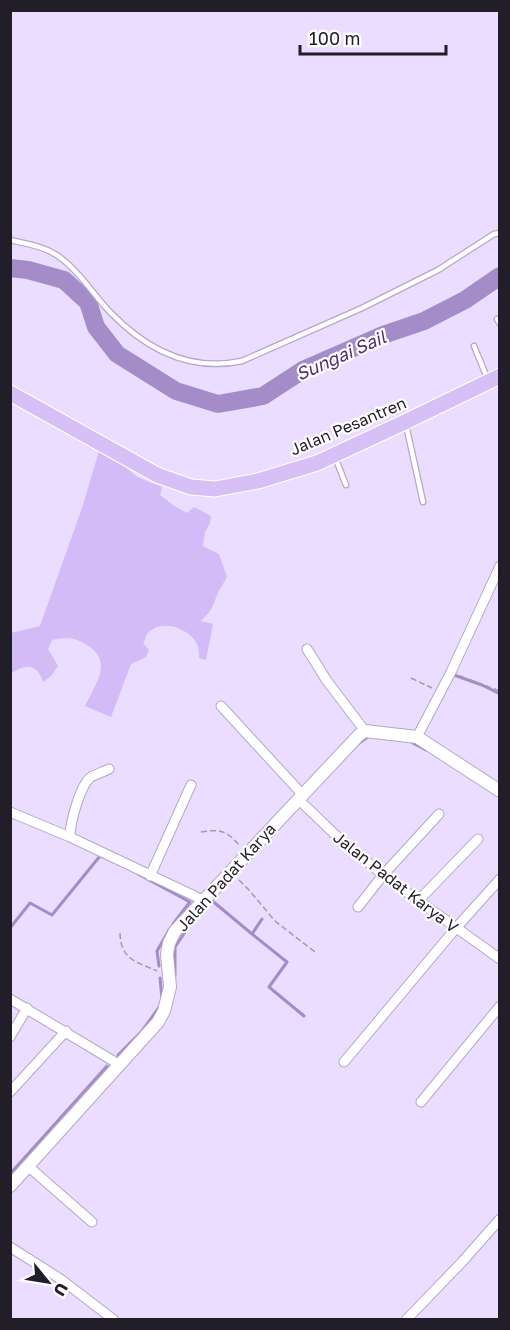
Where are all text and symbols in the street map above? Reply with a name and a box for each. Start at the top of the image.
scale bar [300,18,446,56]
text: 100 m [309,27,360,49]
water label: Sungai Sail [292,325,390,385]
street label: Jalan Pesantren [287,393,409,459]
street label: Jalan Padat Karya [172,819,280,935]
street label: Jalan Padat Karya V [329,827,463,937]
north arrow [18,1252,78,1312]
text: U [49,1279,73,1300]

